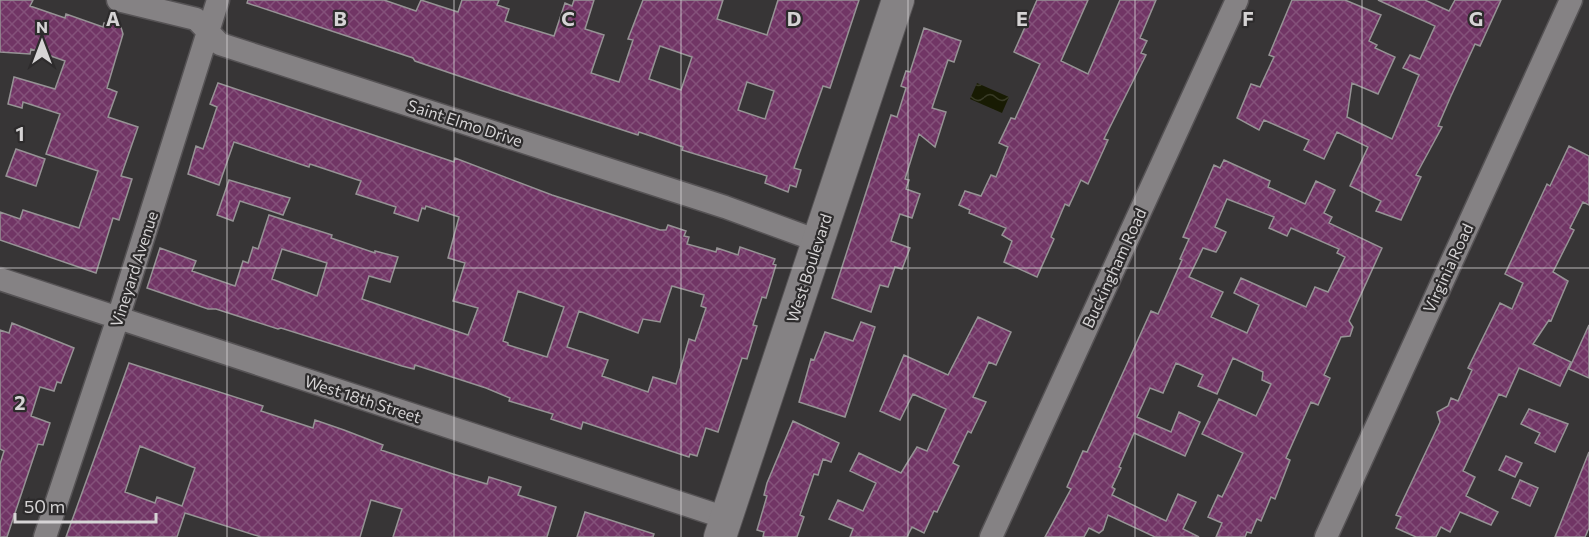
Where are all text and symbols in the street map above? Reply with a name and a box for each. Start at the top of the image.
text: A [106,6,120,30]
text: B [333,6,347,30]
text: C [561,6,575,30]
text: D [787,6,801,30]
text: E [1016,6,1028,30]
text: F [1242,6,1254,30]
text: G [1469,6,1483,30]
north arrow [12,12,72,72]
text: N [36,17,48,36]
street label: Saint Elmo Drive [405,95,525,150]
text: 1 [15,121,25,145]
street label: Buckingham Road [1078,205,1150,331]
street label: Vineyard Avenue [106,208,161,329]
street label: West Boulevard [782,211,835,325]
street label: Virginia Road [1419,220,1477,315]
street label: West 18th Street [303,371,424,426]
text: 2 [14,390,26,414]
scale bar [15,486,156,524]
text: 50 m [24,495,65,517]

